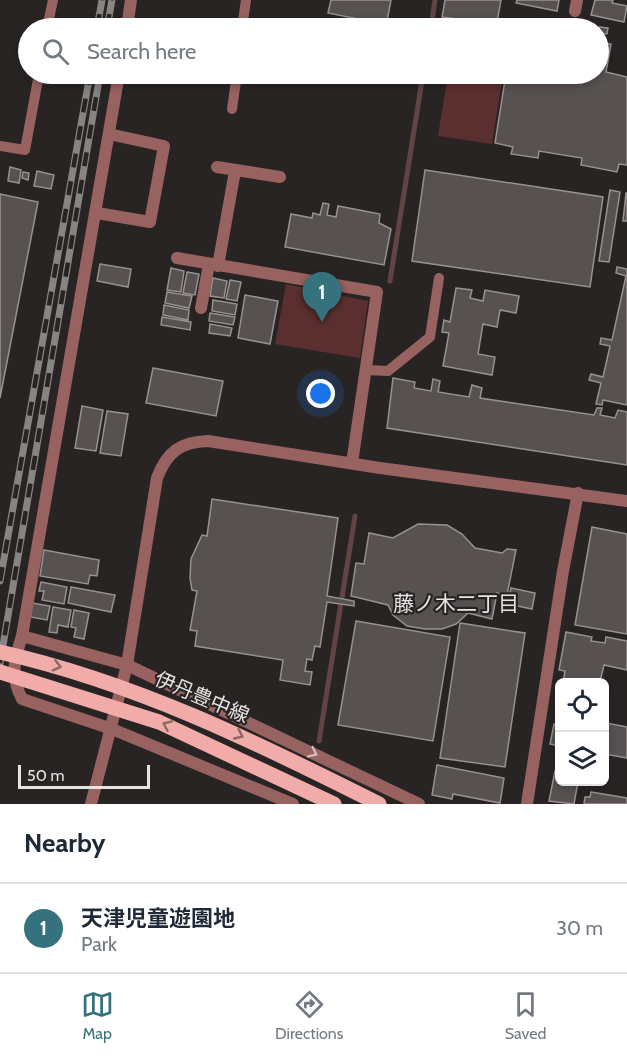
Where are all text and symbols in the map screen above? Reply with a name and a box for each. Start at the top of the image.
search box [18,18,609,84]
icon: search [39,35,72,68]
text: Search here [87,38,196,65]
pin: 1 [302,272,342,322]
your location [306,379,335,408]
district label: 藤ノ木二丁目 [393,591,519,616]
one-way arrow [52,658,62,671]
street label: 伊丹豊中線 [151,666,253,728]
map controls [555,678,609,786]
button: locate [555,678,609,732]
one-way arrow [162,721,173,733]
one-way arrow [232,728,243,740]
button: layers [555,732,609,786]
one-way arrow [306,745,317,757]
scale bar [18,762,150,790]
text: 50 m [27,766,64,785]
text: Nearby [24,827,105,859]
text: 天津児童遊園地 [81,905,235,932]
text: 1 [40,916,47,940]
text: 30 m [556,916,603,940]
text: Park [81,932,117,956]
tab: Map [81,988,114,1043]
tab: Directions [275,988,343,1043]
tab: Saved [505,988,546,1043]

